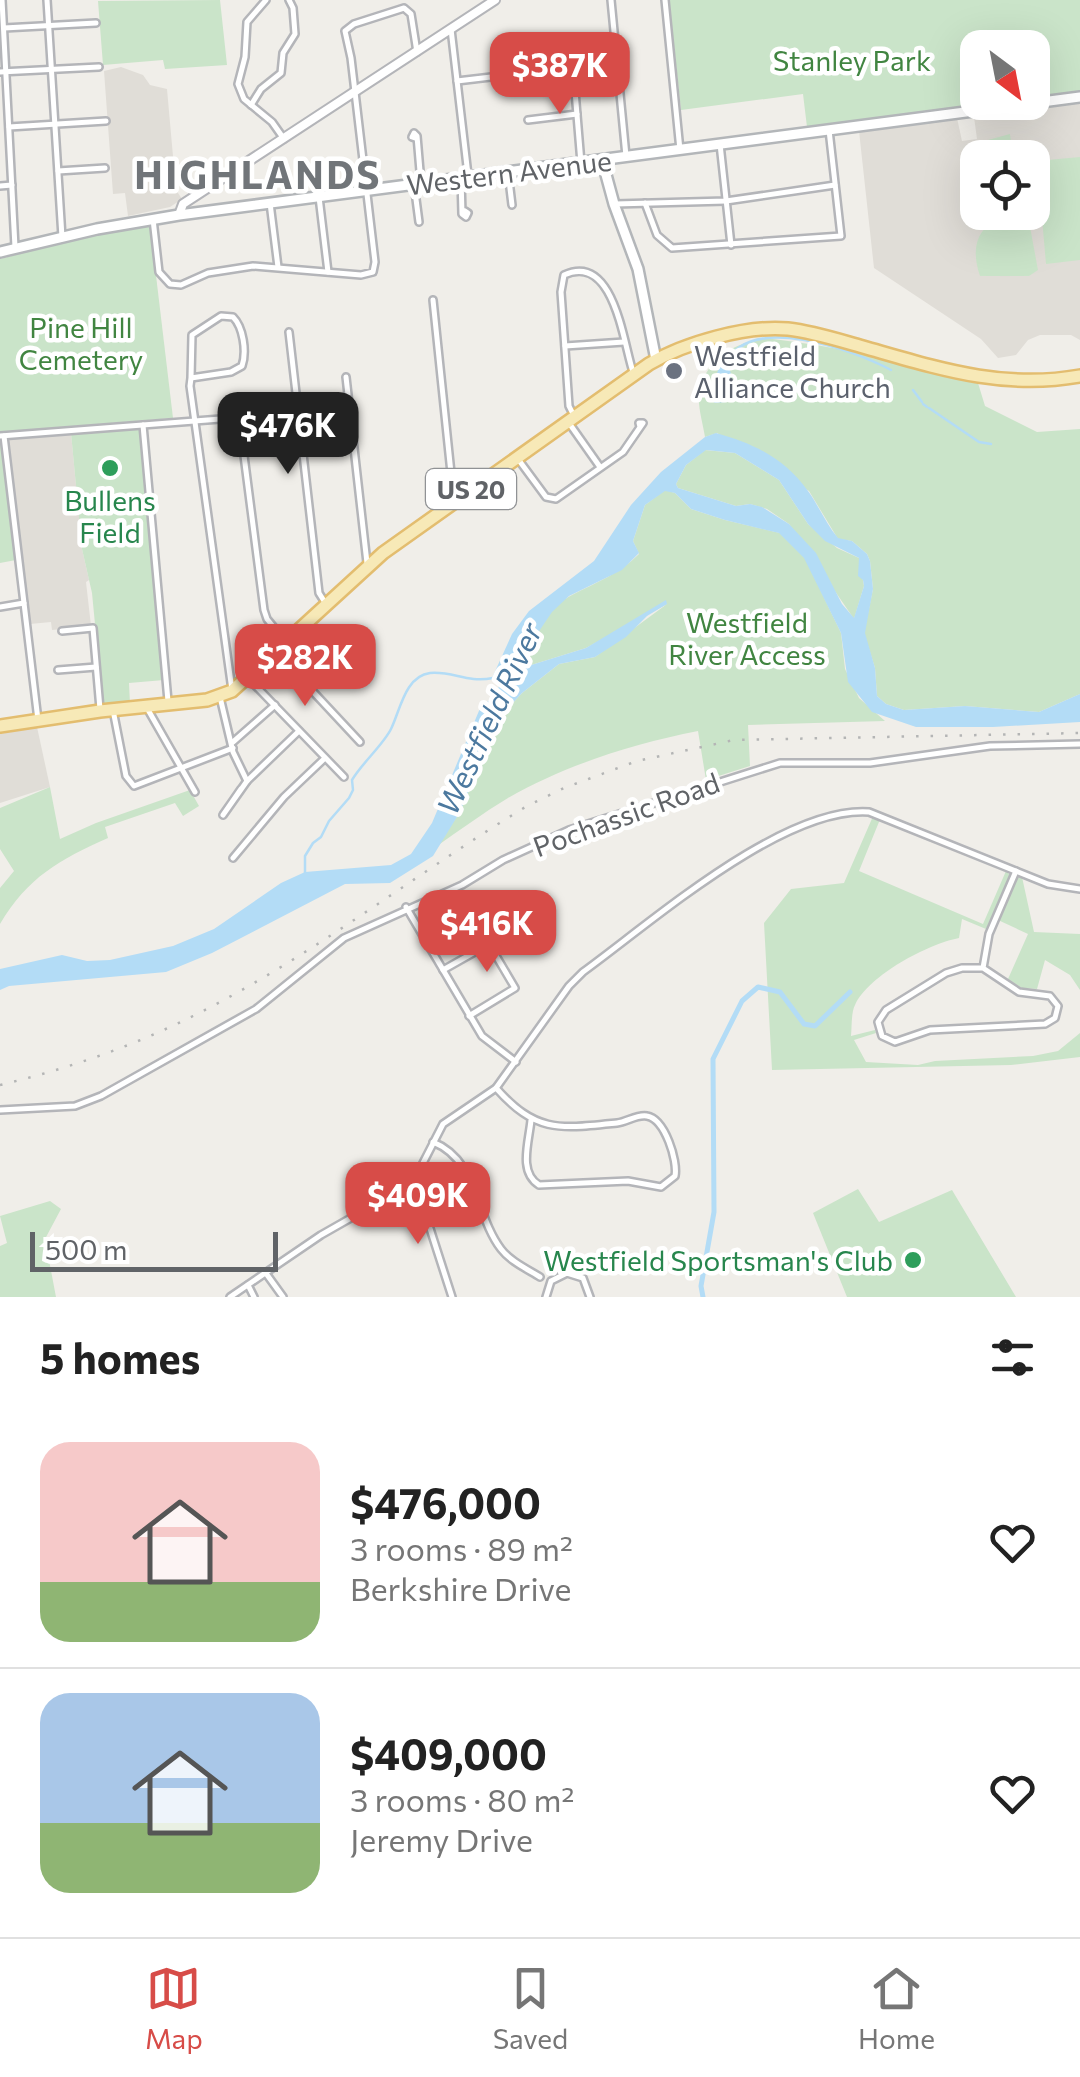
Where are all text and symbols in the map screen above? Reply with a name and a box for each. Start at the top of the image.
north arrow [960,30,1050,120]
map controls [960,30,1050,230]
pin: $387K [490,32,630,117]
park label: Stanley Park [773,43,931,77]
text: $387K [512,44,608,84]
button: locate [960,140,1050,230]
street label: Western Avenue [405,143,613,201]
district label: HIGHLANDS [134,150,382,197]
park label: Pine Hill Cemetery [19,310,143,376]
place label: Westfield Alliance Church [694,338,891,404]
marker: Westfield Alliance Church [663,360,685,382]
pin: $476K [218,392,358,477]
text: $476K [240,404,336,444]
marker: Bullens Field [99,457,121,479]
road number: US 20 [426,469,516,509]
place label: Bullens Field [64,483,156,549]
park label: Westfield River Access [668,605,826,671]
water label: Westfield River [427,615,549,820]
pin: $282K [235,624,375,709]
text: $282K [257,636,353,676]
street label: Pochassic Road [528,765,724,863]
pin: $416K [417,890,557,975]
text: $416K [440,902,534,942]
pin: $409K [348,1162,488,1247]
text: $409K [367,1174,469,1214]
scale bar [30,1227,278,1272]
text: 500 m [45,1232,127,1266]
place label: Westfield Sportsman's Club [543,1243,893,1277]
marker: Westfield Sportsman's Club [902,1249,924,1271]
icon: filters [985,1330,1040,1385]
text: 5 homes [40,1331,200,1383]
text: $476,000 [350,1476,541,1528]
icon: home [120,1482,240,1602]
icon: heart [985,1515,1040,1570]
text: 3 rooms · 89 m² [350,1528,573,1568]
text: Berkshire Drive [350,1568,571,1608]
text: $409,000 [350,1727,547,1779]
icon: home [120,1733,240,1853]
icon: heart [985,1766,1040,1821]
text: 3 rooms · 80 m² [350,1779,574,1819]
text: Jeremy Drive [350,1819,533,1859]
tab: Map [145,1961,203,2055]
tab: Saved [493,1961,568,2055]
tab: Home [858,1961,935,2055]

